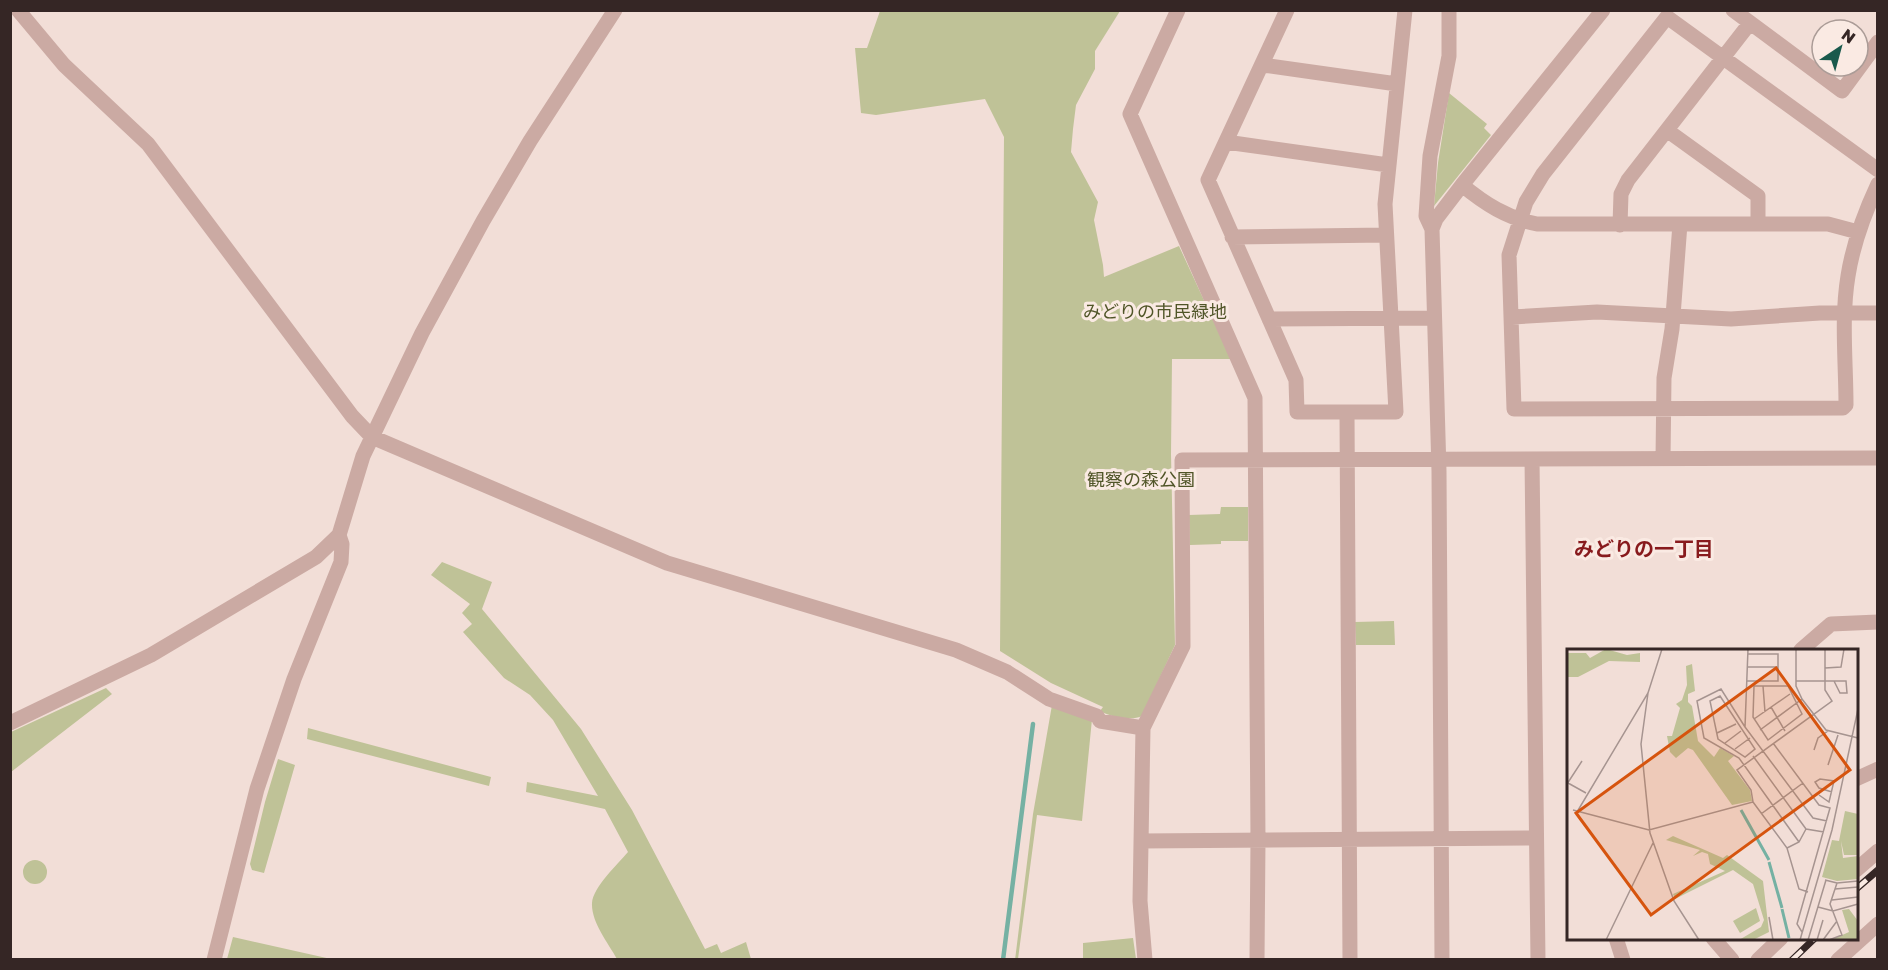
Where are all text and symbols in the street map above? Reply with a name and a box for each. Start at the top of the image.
north arrow [1810,18,1870,78]
text: N [1838,24,1860,48]
park label: みどりの市民緑地 [1083,300,1227,322]
park label: 観察の森公園 [1087,468,1195,490]
district label: みどりの一丁目 [1574,536,1714,560]
inset map [1567,649,1858,940]

